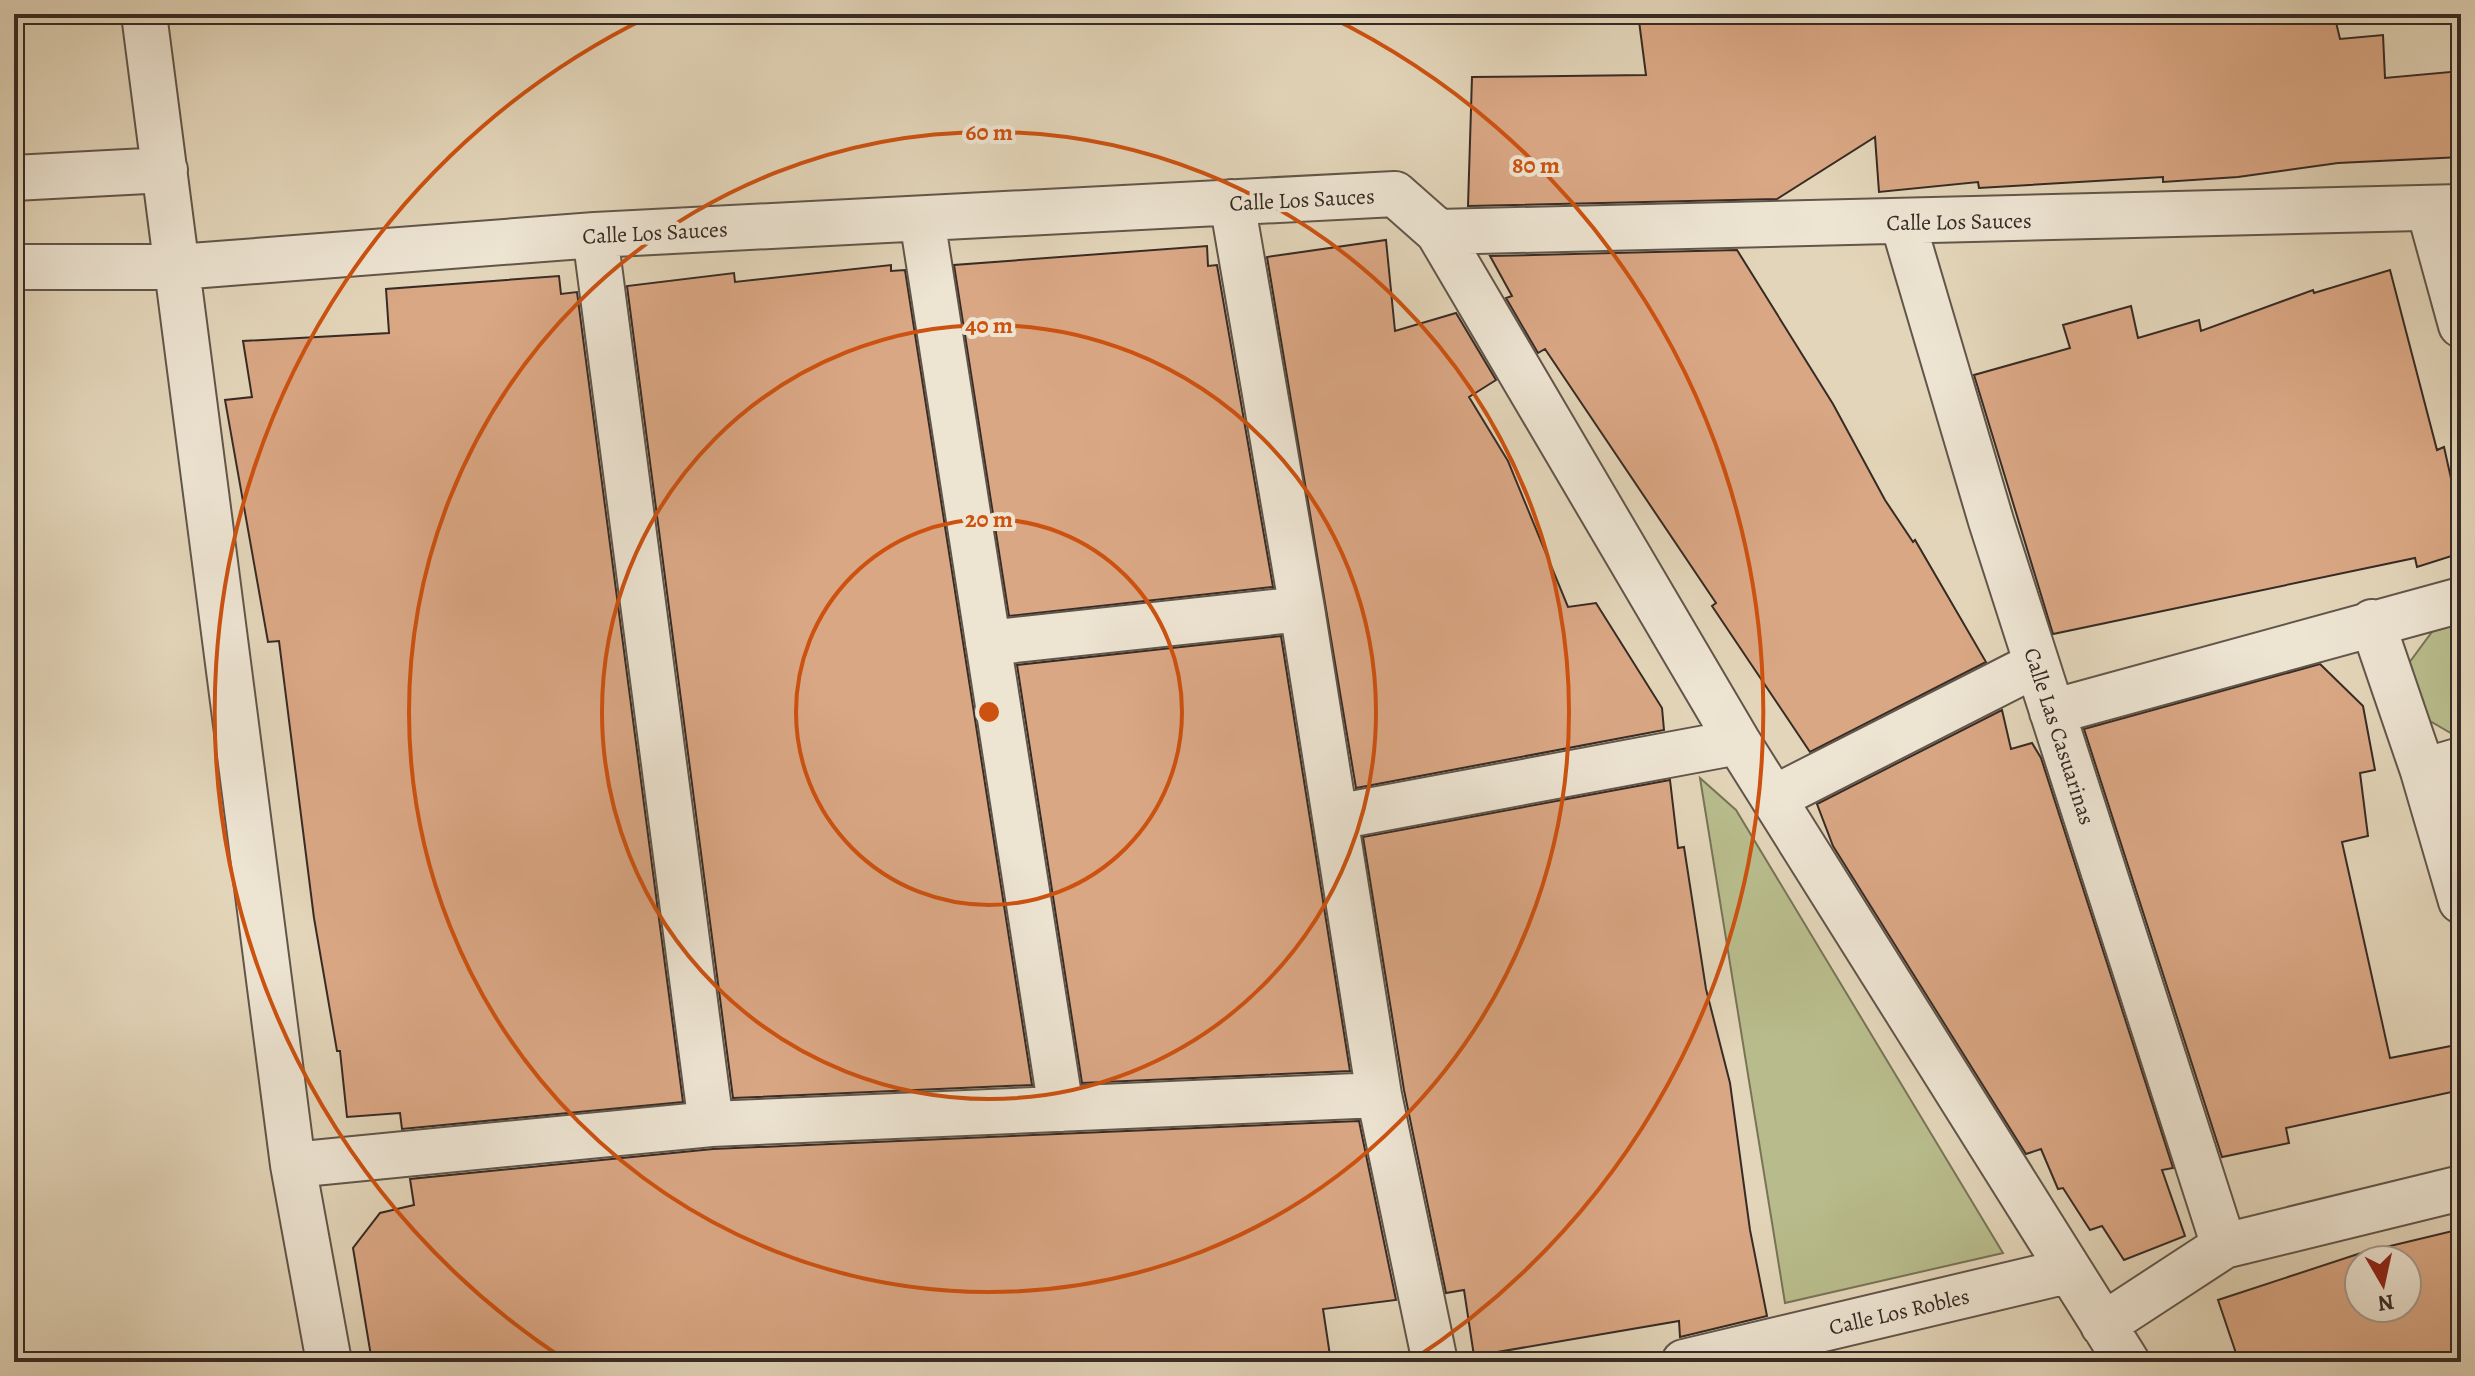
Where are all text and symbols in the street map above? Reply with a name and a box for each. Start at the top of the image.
text: 60 m [965,116,1013,148]
text: 80 m [1512,149,1560,181]
street label: Calle Los Sauces [1229,181,1375,219]
street label: Calle Los Sauces [1886,206,2032,238]
street label: Calle Los Sauces [582,214,728,252]
text: 40 m [965,309,1013,341]
text: 20 m [965,503,1013,535]
street label: Calle Las Casuarinas [2016,644,2102,829]
centre of rings [975,698,1003,726]
north arrow [2343,1244,2423,1324]
street label: Calle Los Robles [1826,1281,1972,1343]
text: N [2376,1287,2396,1319]

